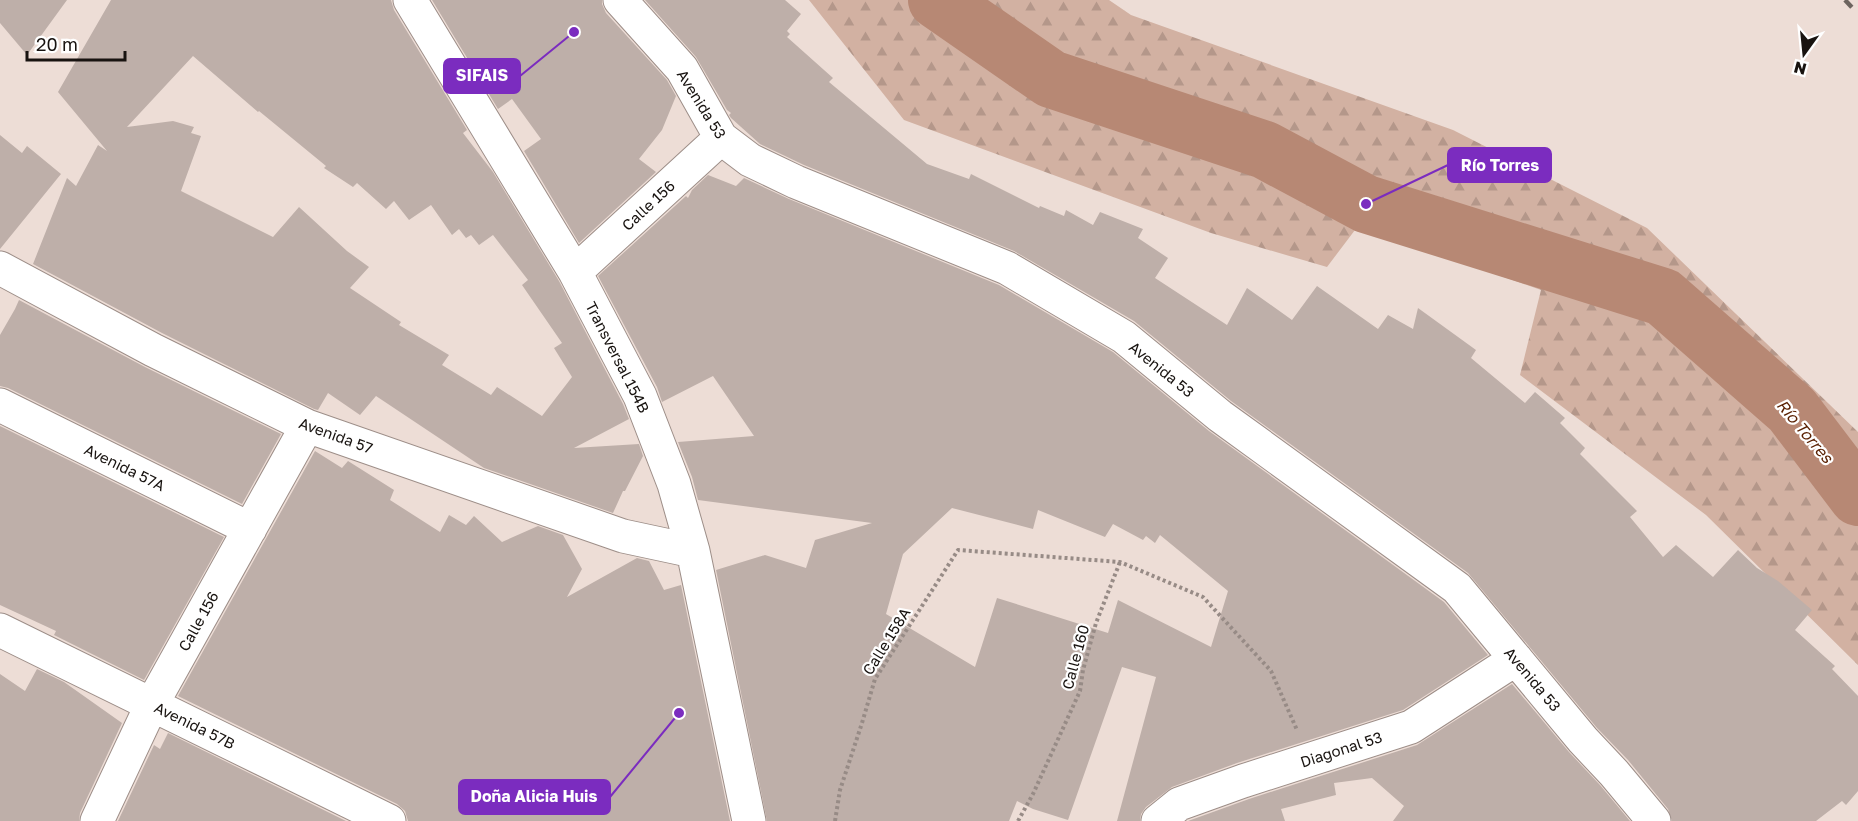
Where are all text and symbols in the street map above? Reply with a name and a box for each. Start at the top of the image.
scale bar [27,24,124,62]
north arrow [1774,24,1834,84]
text: 20 m [36,33,78,55]
text: N [1792,57,1809,80]
callout: SIFAIS [444,59,520,93]
text: SIFAIS [456,65,508,85]
street label: Avenida 53 [674,66,730,142]
callout: Río Torres [1448,148,1551,182]
text: Río Torres [1461,155,1539,175]
street label: Calle 156 [618,176,678,234]
street label: Transversal 154B [582,299,654,415]
street label: Avenida 53 [1126,337,1198,401]
water label: Río Torres [1773,395,1838,468]
street label: Avenida 57 [297,413,375,457]
street label: Avenida 57A [82,440,168,494]
street label: Calle 156 [174,588,222,654]
street label: Calle 158A [858,604,914,678]
street label: Calle 160 [1058,623,1092,691]
street label: Avenida 53 [1501,643,1565,715]
street label: Avenida 57B [152,698,238,752]
street label: Diagonal 53 [1298,727,1384,771]
callout: Doña Alicia Huis [459,780,610,814]
text: Doña Alicia Huis [471,786,597,806]

